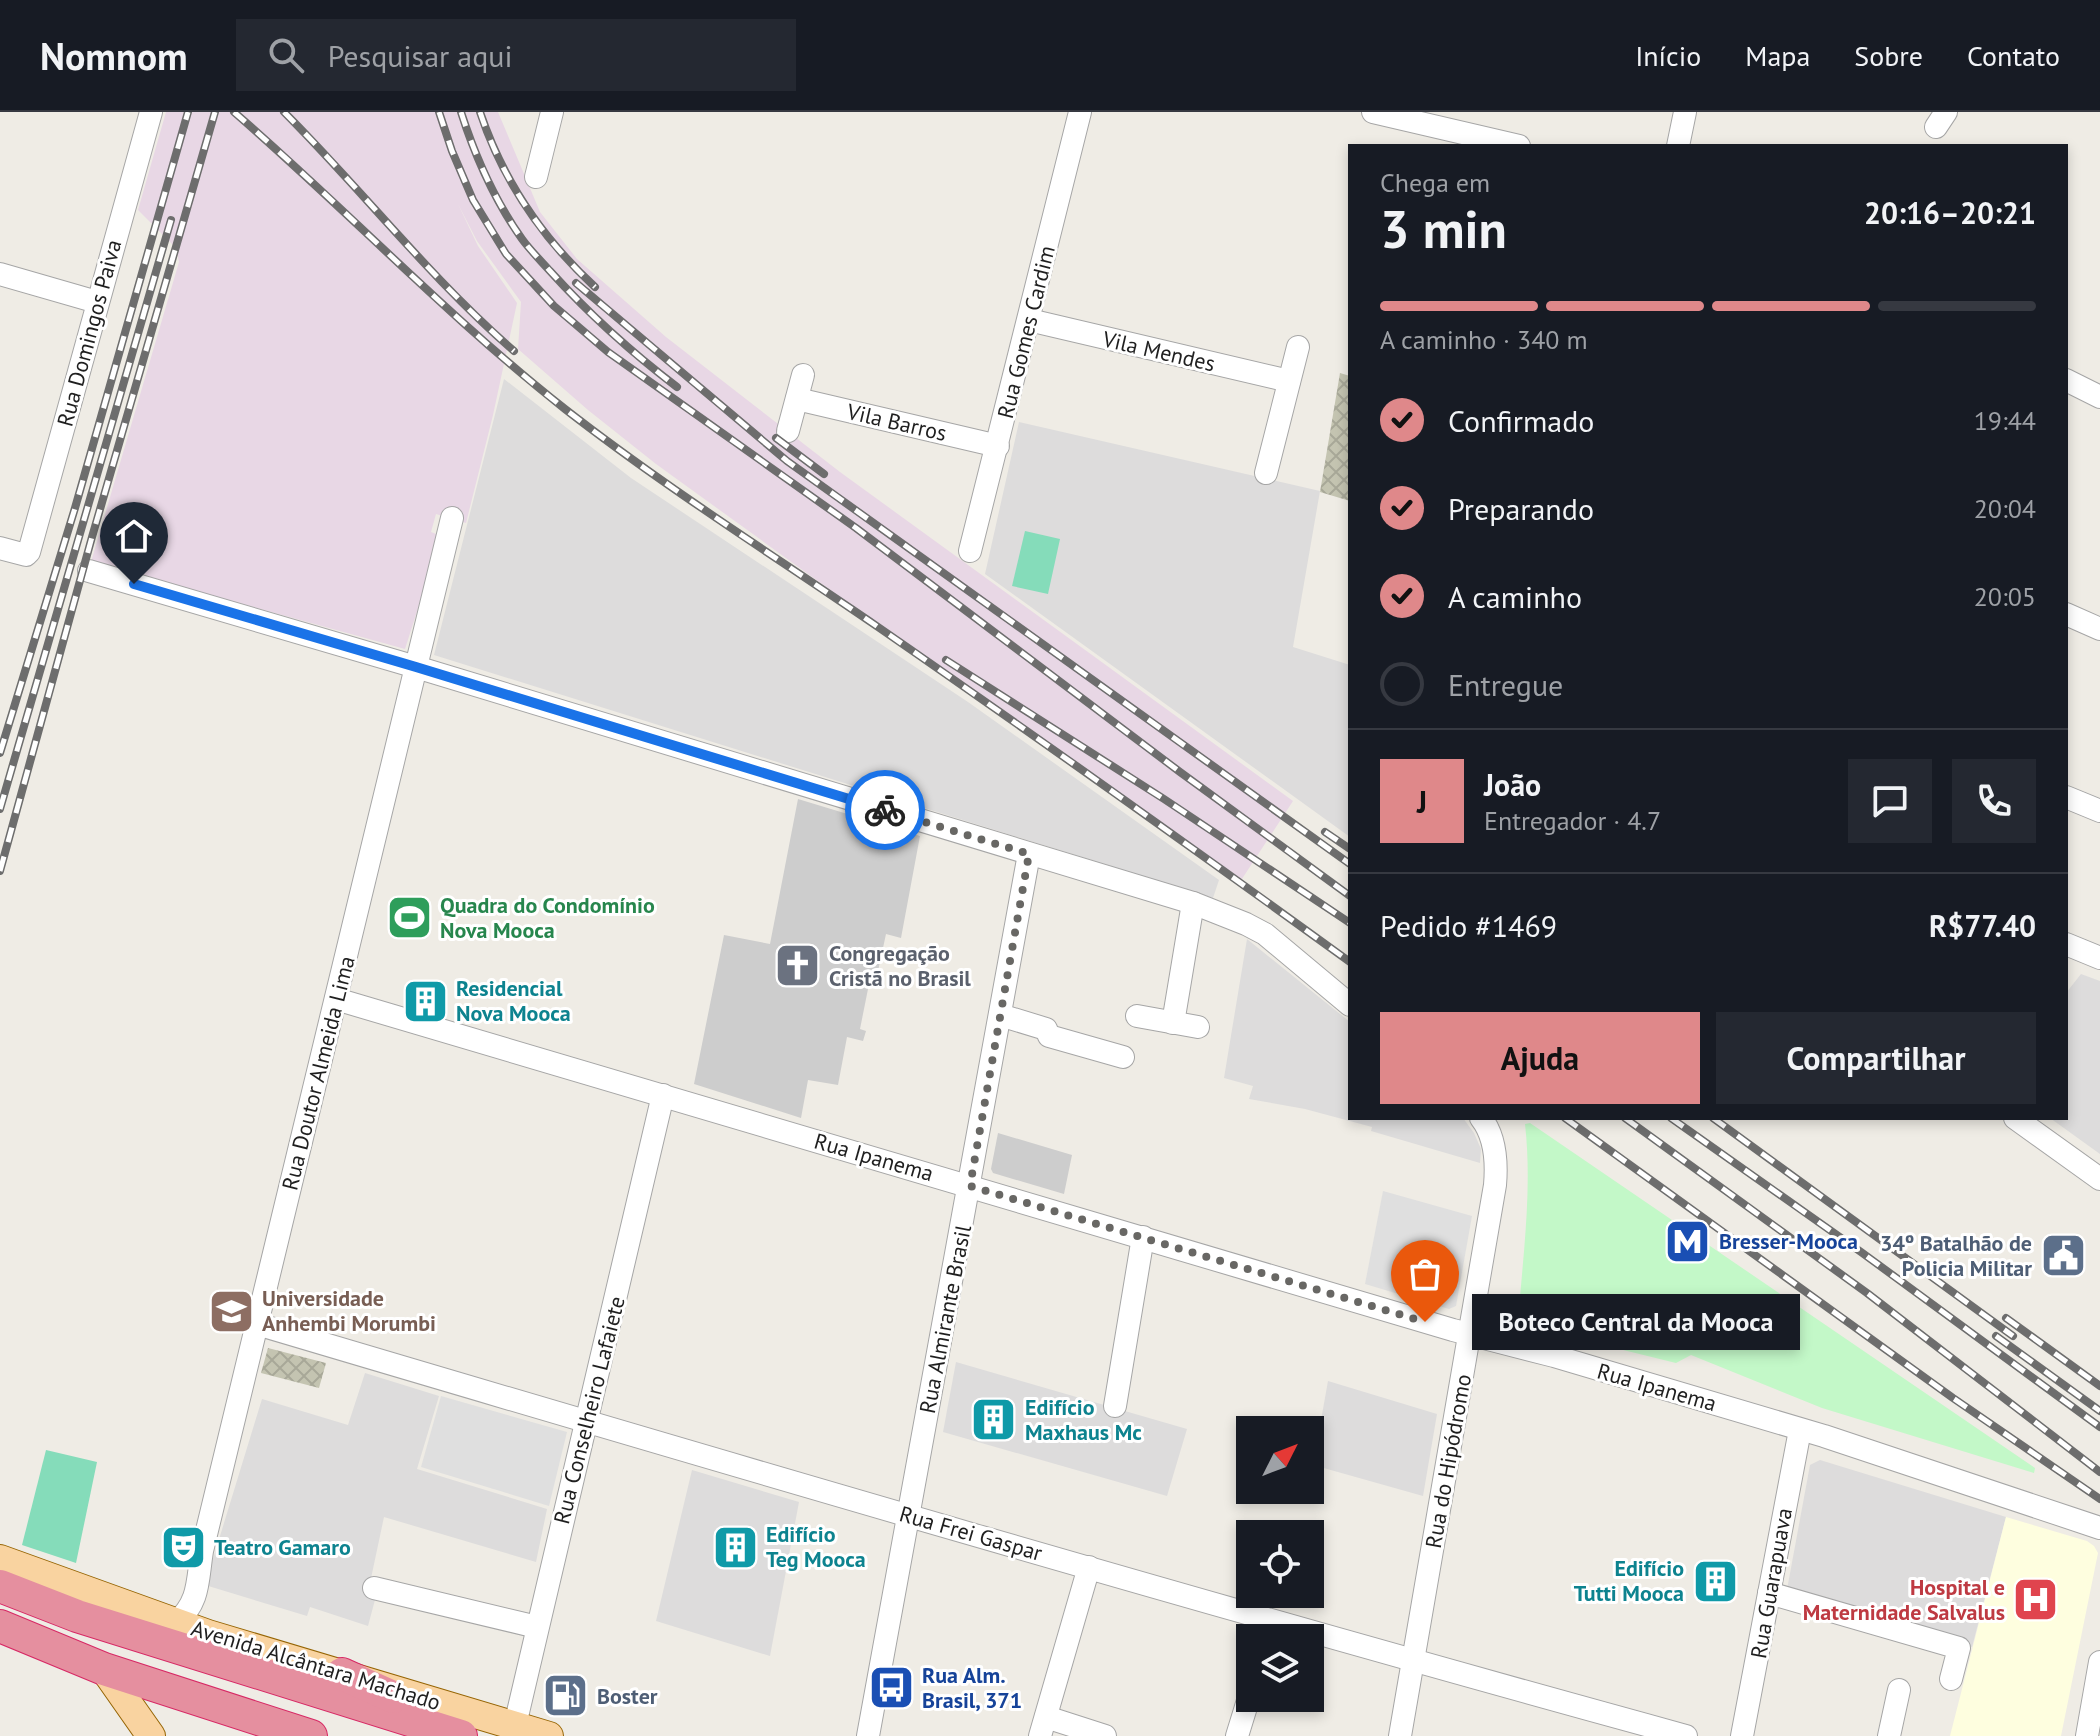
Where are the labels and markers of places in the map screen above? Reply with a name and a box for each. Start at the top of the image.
pin [100,502,168,584]
place label: Quadra do Condomínio Nova Mooca [440,891,655,944]
sports icon: Quadra do Condomínio Nova Mooca [385,894,433,942]
place label: Congregação Cristã no Brasil [829,939,971,992]
church icon: Congregação Cristã no Brasil [774,942,822,990]
place label: Residencial Nova Mooca [456,974,571,1027]
building icon: Residencial Nova Mooca [401,977,449,1025]
metro station icon: Bresser-Mooca [1664,1217,1712,1265]
place label: Bresser-Mooca [1719,1227,1858,1255]
place label: 34º Batalhão de Policia Militar [1880,1229,2032,1282]
public building icon: 34º Batalhão de Policia Militar [2039,1232,2087,1280]
pin [1391,1240,1459,1322]
place label: Universidade Anhembi Morumbi [262,1284,436,1337]
school or university icon: Universidade Anhembi Morumbi [207,1287,255,1335]
callout: Boteco Central da Mooca [1473,1294,1801,1350]
place label: Edifício Maxhaus Mc [1025,1393,1142,1446]
building icon: Edifício Maxhaus Mc [970,1396,1018,1444]
place label: Edifício Teg Mooca [766,1520,866,1573]
theatre icon: Teatro Gamaro [159,1523,207,1571]
building icon: Edifício Teg Mooca [711,1523,759,1571]
place label: Teatro Gamaro [214,1533,351,1561]
place label: Edifício Tutti Mooca [1574,1554,1684,1607]
building icon: Edifício Tutti Mooca [1691,1557,1739,1605]
place label: Hospital e Maternidade Salvalus [1803,1573,2005,1626]
hospital icon: Hospital e Maternidade Salvalus [2012,1576,2060,1624]
place label: Rua Alm. Brasil, 371 [922,1661,1022,1714]
bus stop icon: Rua Alm. Brasil, 371 [867,1664,915,1712]
fuel station icon: Boster [542,1672,590,1720]
place label: Boster [597,1682,658,1710]

